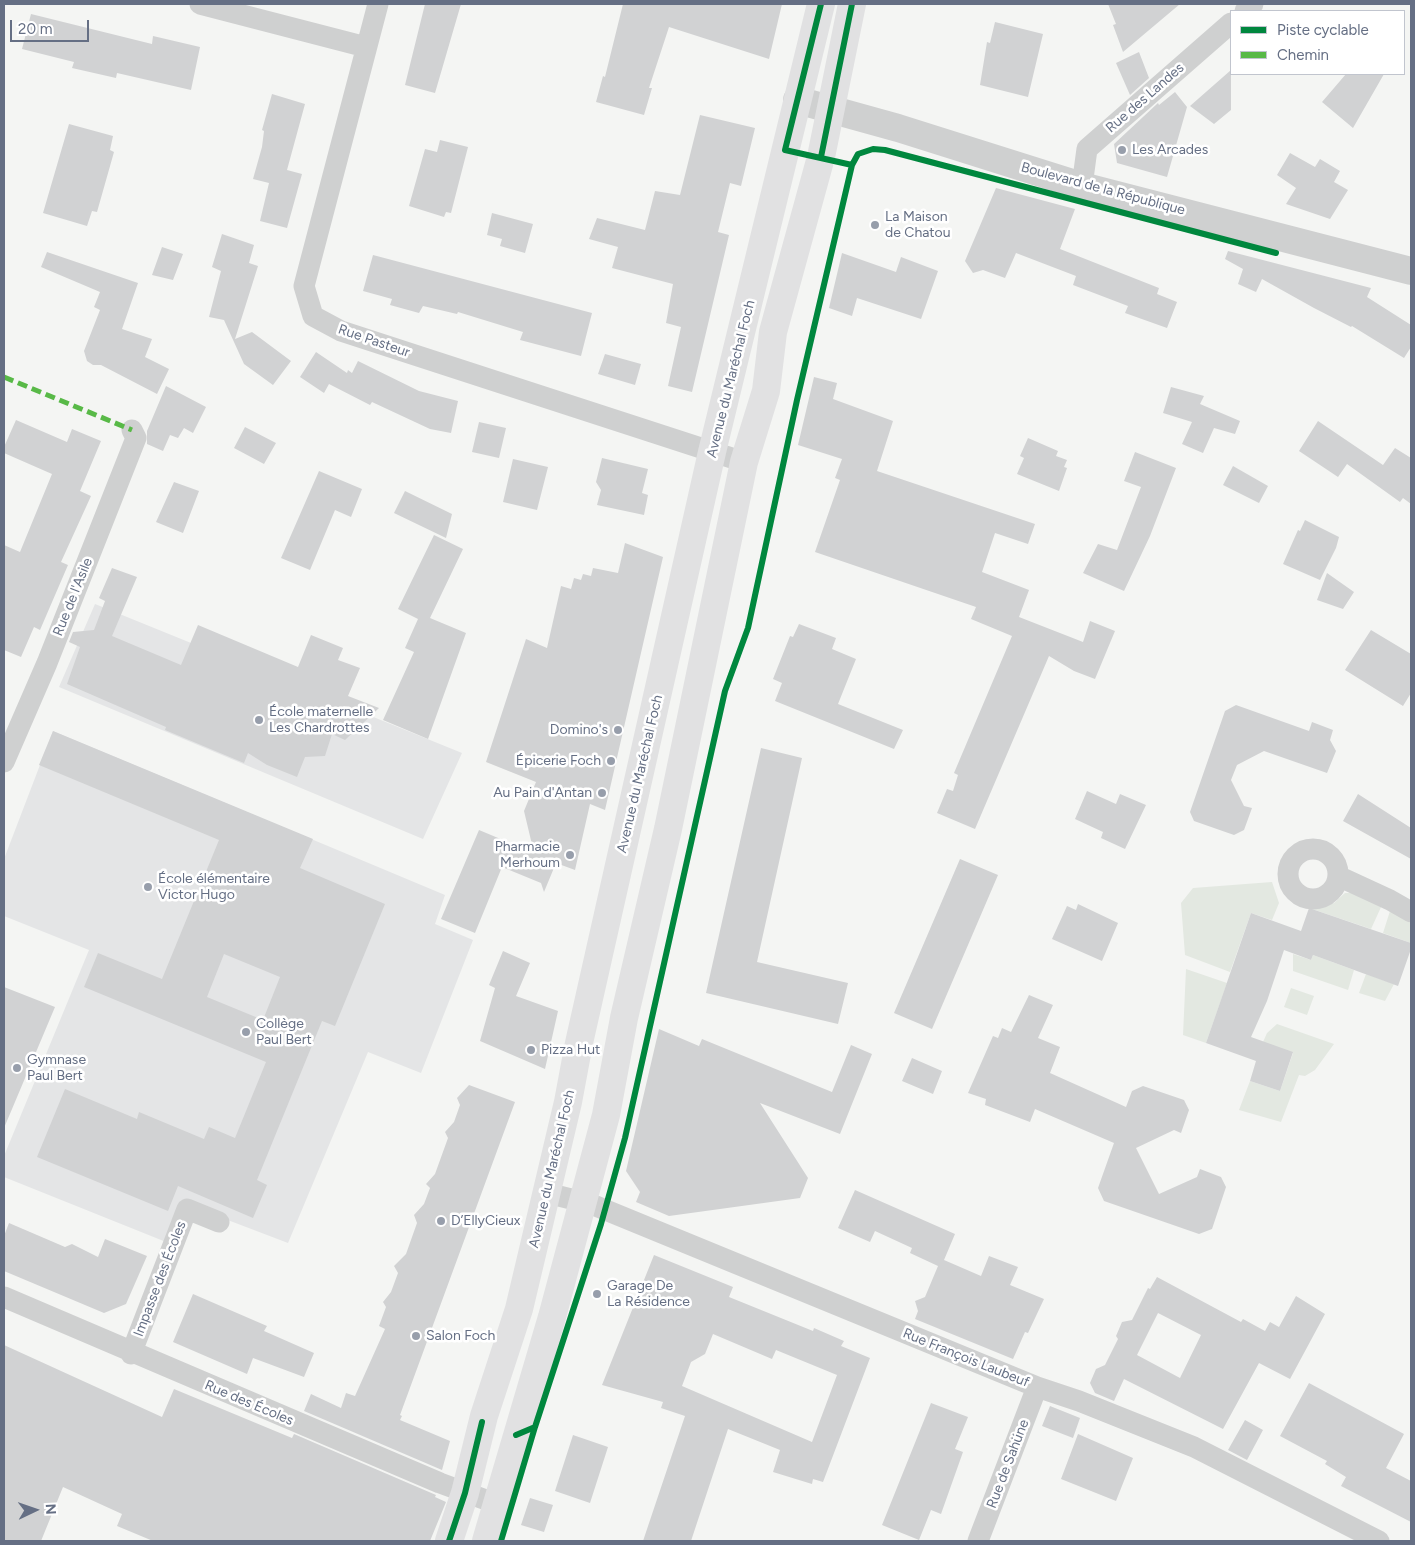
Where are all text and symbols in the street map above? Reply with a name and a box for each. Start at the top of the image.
scale bar [12,10,91,42]
legend [1230,10,1405,75]
text: 20 m [18,20,52,38]
text: Piste cyclable [1277,21,1369,39]
text: Chemin [1277,46,1329,64]
street label: Rue des Landes [1102,59,1188,137]
place label: Les Arcades [1132,142,1208,158]
marker: Les Arcades [1116,144,1128,156]
street label: Boulevard de la République [1019,159,1187,219]
place label: La Maison de Chatou [885,209,951,242]
marker: La Maison de Chatou [869,219,881,231]
street label: Avenue du Maréchal Foch [703,299,759,459]
street label: Rue Pasteur [336,321,412,361]
street label: Rue de l'Asile [50,555,96,639]
street label: Avenue du Maréchal Foch [614,693,666,855]
place label: École maternelle Les Chardrottes [269,704,373,736]
marker: École maternelle Les Chardrottes [253,714,265,726]
place label: Domino's [550,722,608,738]
marker: Domino's [612,724,624,736]
place label: Épicerie Foch [516,753,601,769]
marker: Épicerie Foch [605,755,617,767]
place label: Au Pain d'Antan [493,785,592,801]
marker: Au Pain d'Antan [596,787,608,799]
place label: Pharmacie Merhoum [495,839,560,872]
marker: Pharmacie Merhoum [564,849,576,861]
place label: École élémentaire Victor Hugo [158,871,270,904]
marker: École élémentaire Victor Hugo [142,881,154,893]
place label: Collège Paul Bert [256,1016,312,1048]
marker: Collège Paul Bert [240,1026,252,1038]
place label: Pizza Hut [541,1042,600,1058]
marker: Pizza Hut [525,1044,537,1056]
place label: Gymnase Paul Bert [27,1052,86,1084]
marker: Gymnase Paul Bert [11,1062,23,1074]
street label: Avenue du Maréchal Foch [526,1088,578,1250]
place label: D’EllyCieux [451,1213,520,1229]
marker: D’EllyCieux [435,1215,447,1227]
street label: Impasse des Écoles [130,1219,190,1339]
place label: Garage De La Résidence [607,1278,690,1310]
marker: Garage De La Résidence [591,1288,603,1300]
street label: Rue François Laubeuf [900,1325,1032,1391]
place label: Salon Foch [426,1328,495,1344]
marker: Salon Foch [410,1330,422,1342]
street label: Rue des Écoles [202,1377,296,1429]
street label: Rue de Sahüne [983,1417,1033,1511]
north arrow [10,1485,60,1535]
text: N [42,1503,59,1515]

